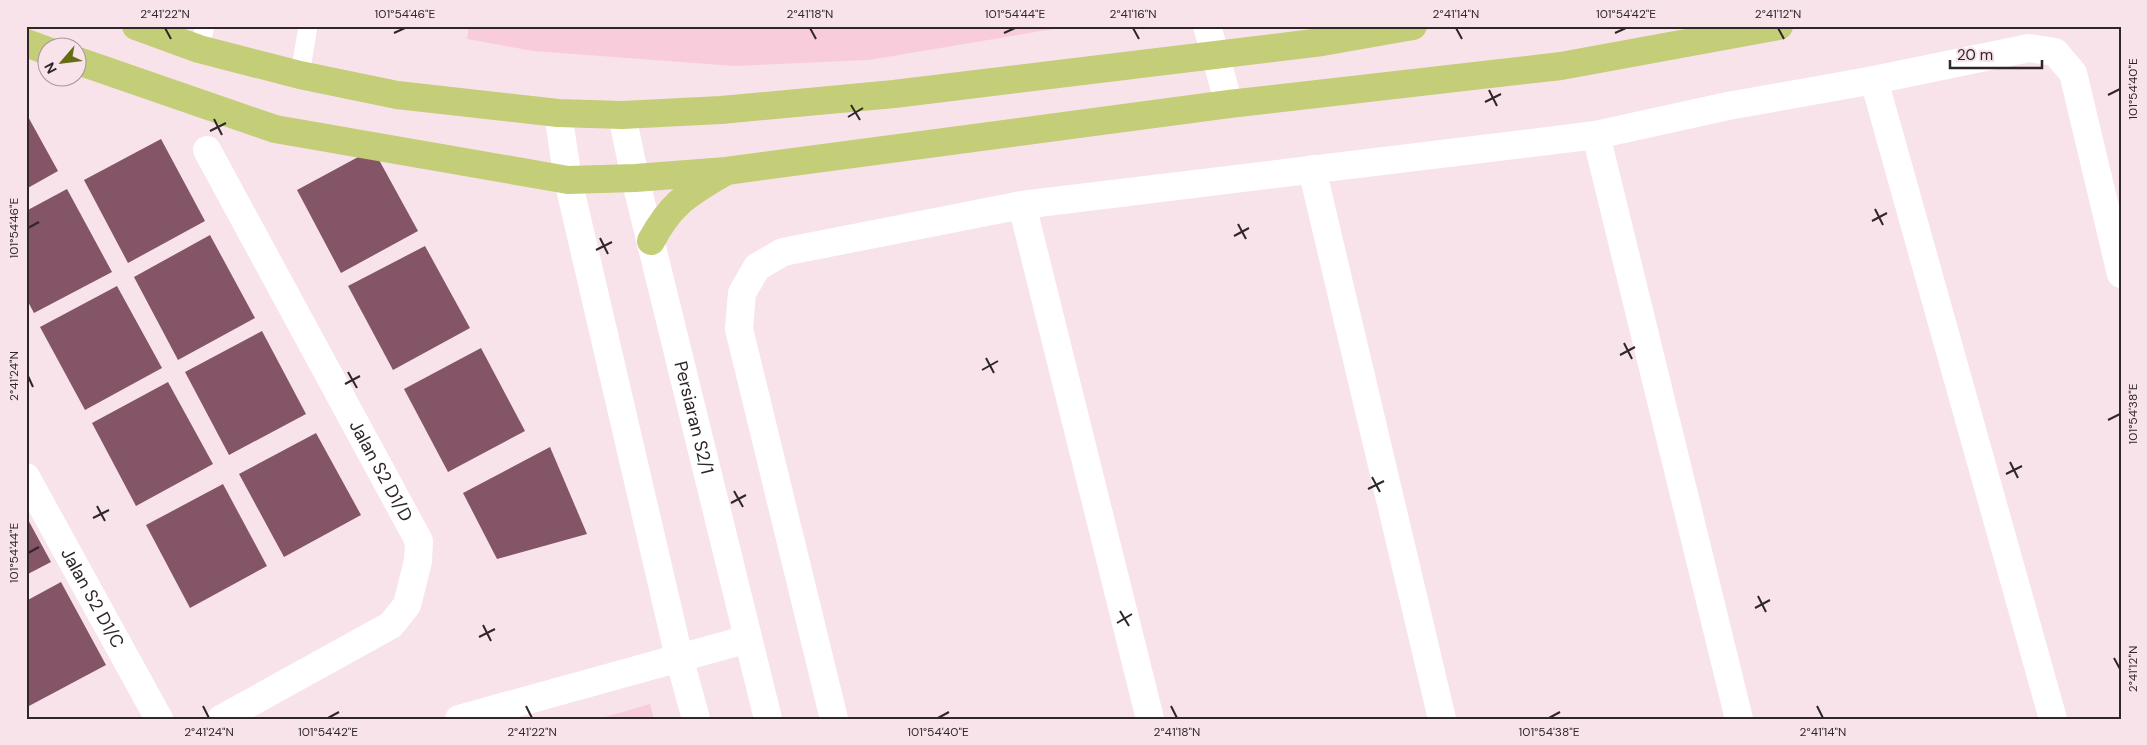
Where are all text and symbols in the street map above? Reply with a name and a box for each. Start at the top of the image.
text: 2°41'22"N [140,6,190,22]
text: 101°54'46"E [375,6,436,22]
text: 2°41'18"N [787,6,833,22]
text: 101°54'44"E [985,6,1045,22]
text: 2°41'16"N [1109,6,1157,22]
text: 2°41'14"N [1433,6,1479,22]
text: 101°54'42"E [1596,6,1656,22]
text: 2°41'12"N [1755,6,1801,22]
north arrow [38,38,88,88]
scale bar [1950,38,2042,70]
text: 20 m [1957,45,1993,65]
text: 101°54'40"E [2125,58,2141,120]
text: N [40,59,61,77]
text: 101°54'46"E [6,197,22,258]
text: 2°41'24"N [6,351,22,401]
street label: Persiaran S2/1 [668,359,719,476]
text: 101°54'38"E [2125,383,2141,445]
street label: Jalan S2 D1/D [344,416,418,526]
text: 101°54'44"E [6,523,22,583]
street label: Jalan S2 D1/C [55,544,130,652]
text: 2°41'12"N [2125,646,2141,692]
text: 2°41'24"N [184,724,234,740]
text: 101°54'42"E [298,724,358,740]
text: 2°41'22"N [507,724,557,740]
text: 101°54'40"E [907,724,969,740]
text: 2°41'18"N [1154,724,1200,740]
text: 101°54'38"E [1519,724,1580,740]
text: 2°41'14"N [1800,724,1846,740]

